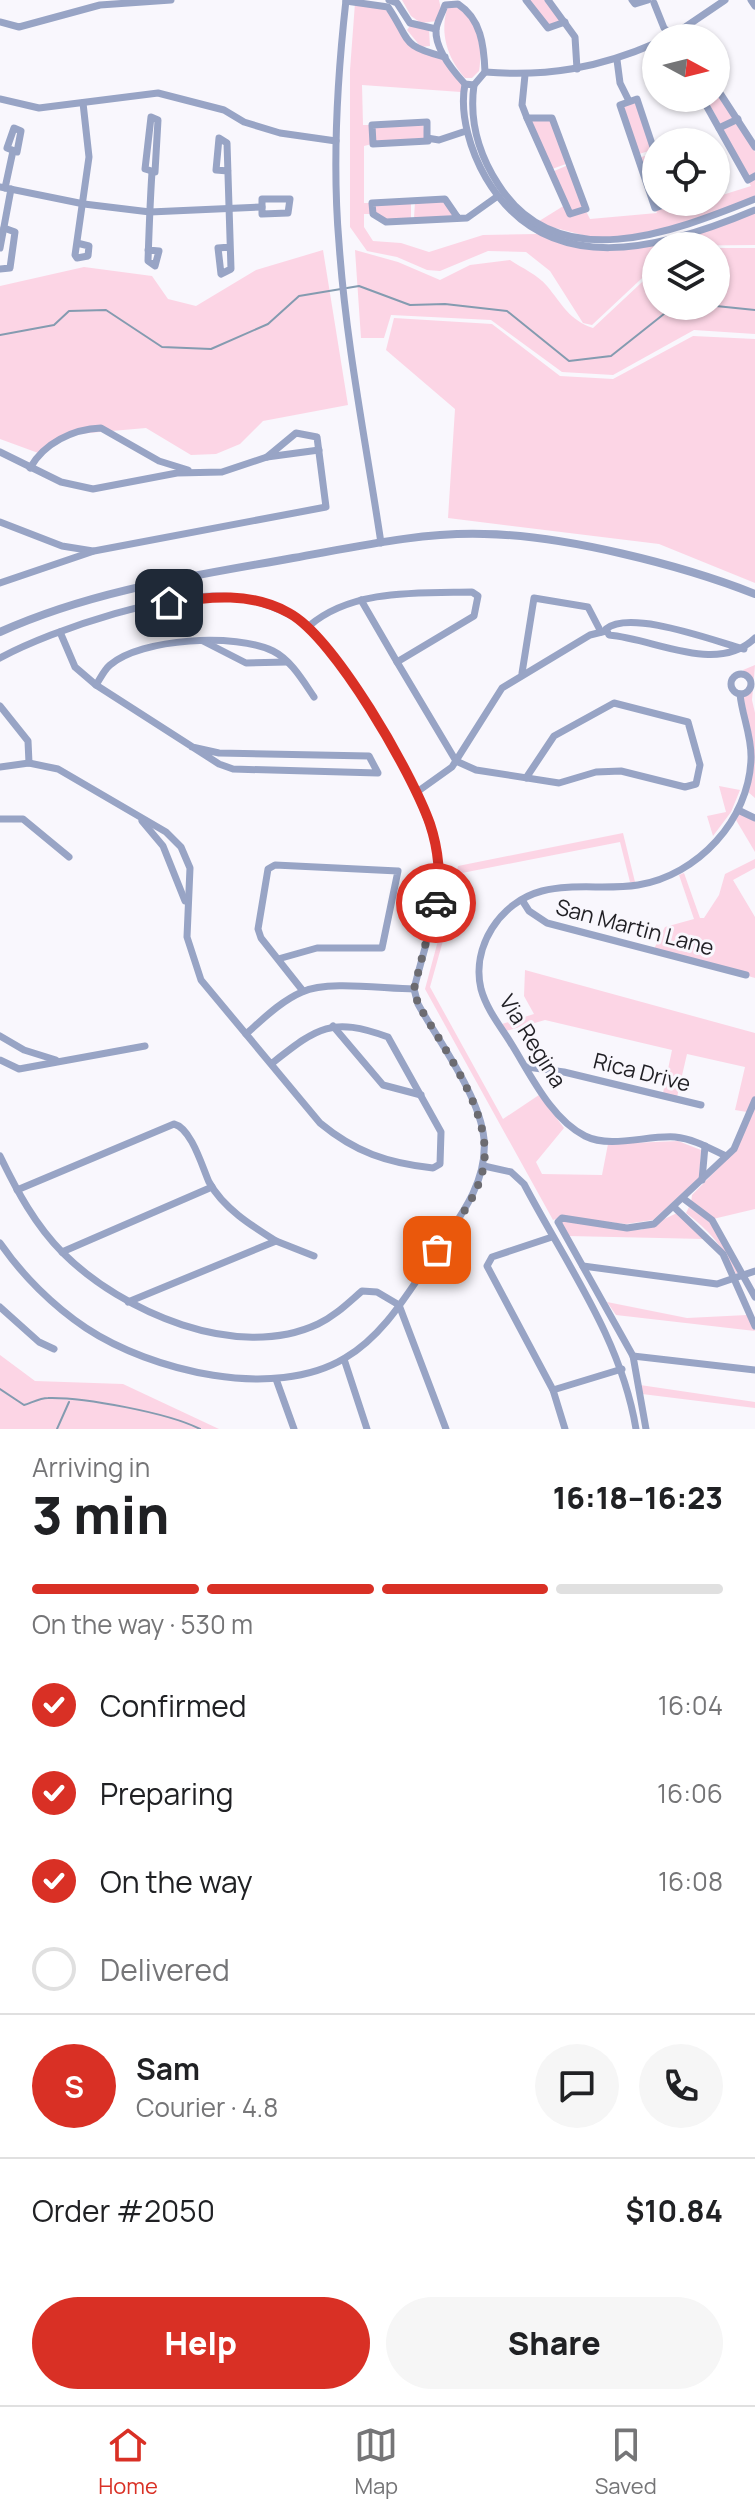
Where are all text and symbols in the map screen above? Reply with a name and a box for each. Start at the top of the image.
north arrow [642,24,730,112]
map controls [642,24,730,320]
button: locate [642,128,730,216]
button: layers [642,232,730,320]
pin [135,569,203,637]
icon: home [147,581,191,625]
courier [396,863,476,943]
icon: car [414,881,458,925]
street label: San Martin Lane [553,891,718,963]
street label: Via Regina [493,989,573,1093]
street label: Rica Drive [590,1045,694,1099]
pin [403,1216,471,1284]
icon: bag [415,1228,459,1272]
text: Arriving in [32,1449,150,1485]
text: 16:18–16:23 [553,1477,723,1518]
text: 3 min [32,1479,169,1550]
text: On the way · 530 m [32,1606,253,1642]
icon: check [32,1683,76,1727]
text: Confirmed [100,1685,247,1726]
text: 16:04 [658,1687,723,1723]
icon: check [32,1771,76,1815]
text: Preparing [100,1773,234,1814]
text: 16:06 [657,1775,723,1811]
icon: check [32,1859,76,1903]
text: On the way [100,1861,253,1902]
text: 16:08 [658,1863,723,1899]
text: Delivered [100,1949,230,1990]
button: chat [535,2044,619,2128]
button: phone [639,2044,723,2128]
text: Sam [136,2048,200,2089]
text: S [64,2066,84,2107]
text: Courier · 4.8 [136,2089,278,2125]
text: Order #2050 [32,2190,215,2231]
text: $10.84 [626,2190,723,2231]
button: Help [32,2297,370,2389]
button: Share [386,2297,723,2389]
tab: Home [98,2423,158,2501]
tab: Map [354,2423,398,2501]
tab: Saved [595,2423,657,2501]

